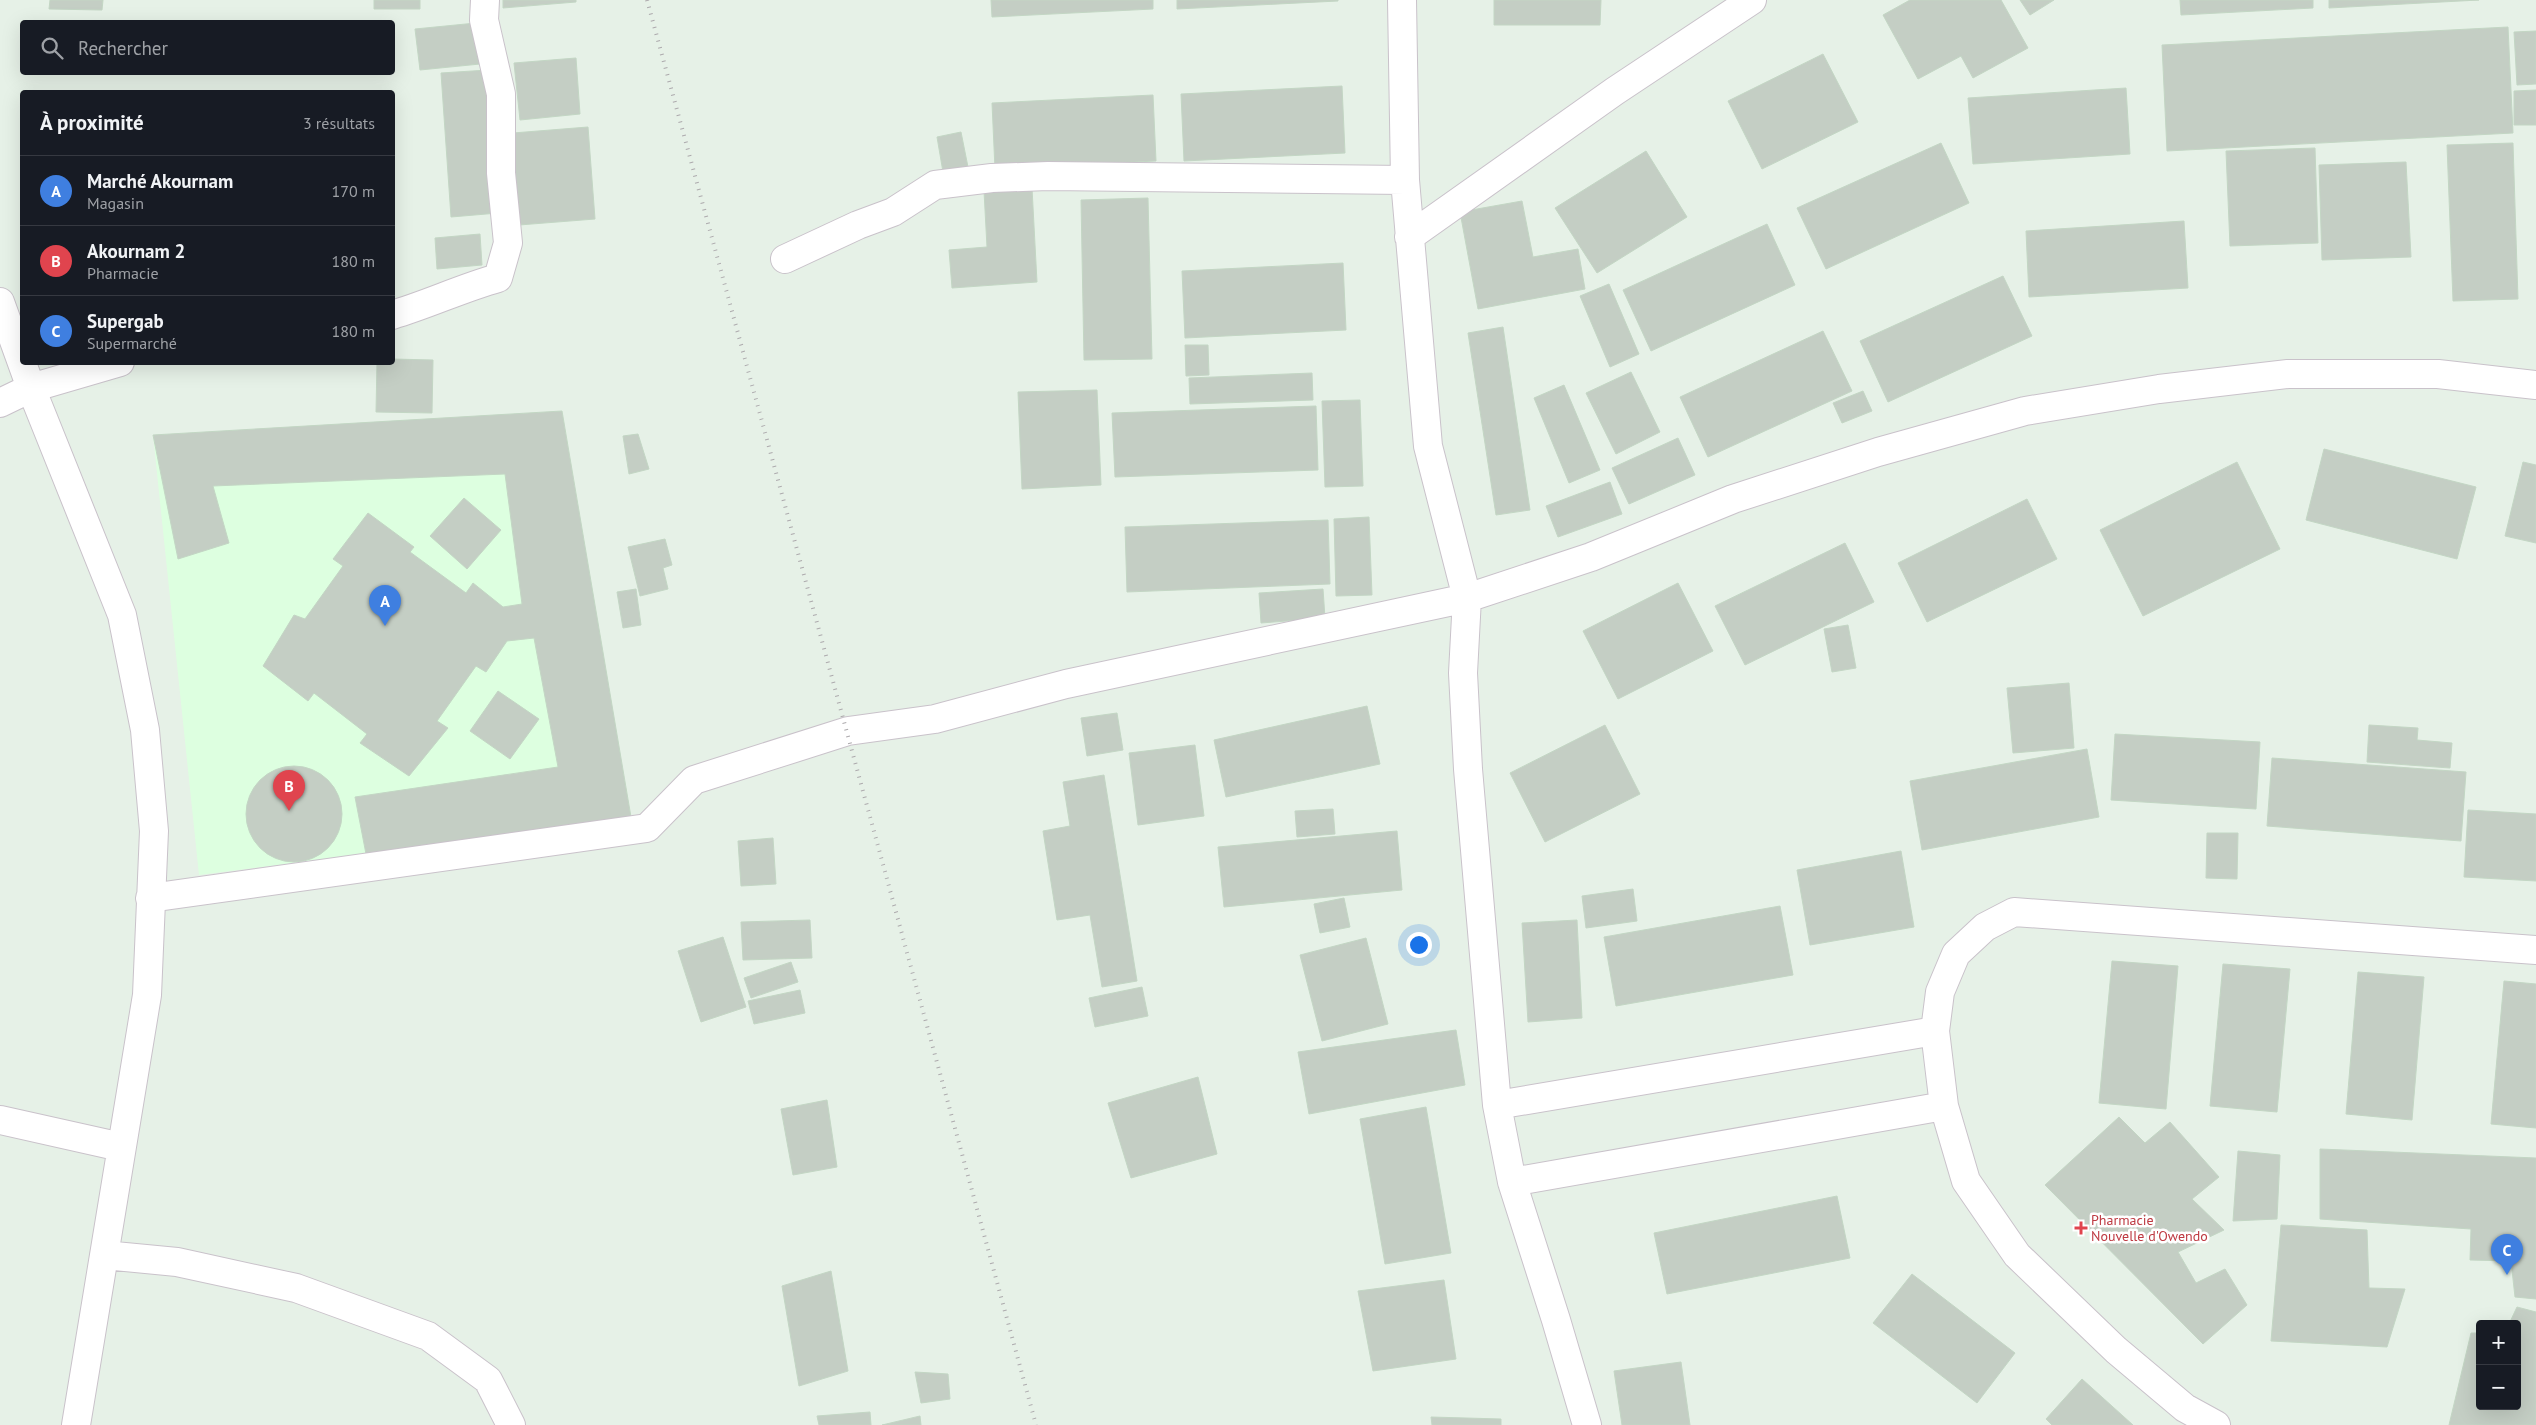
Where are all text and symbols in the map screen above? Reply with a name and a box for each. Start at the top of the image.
search box [20,20,395,75]
icon: search [38,34,66,62]
text: Rechercher [78,36,168,60]
text: À proximité [40,109,144,136]
text: 3 résultats [303,113,375,133]
text: Marché Akournam [87,169,233,193]
text: A [51,181,61,201]
text: 170 m [332,181,375,201]
text: Magasin [87,193,144,213]
text: Akournam 2 [87,239,185,263]
text: B [51,251,61,271]
text: 180 m [332,251,375,271]
text: Pharmacie [87,263,159,283]
text: Supergab [87,309,164,333]
text: C [52,321,60,341]
text: 180 m [332,321,375,341]
text: Supermarché [87,333,177,353]
pin: A [369,585,401,626]
pin: B [273,770,305,811]
your location [1406,932,1432,958]
place label: Pharmacie Nouvelle d'Owendo [2091,1211,2208,1245]
marker: Pharmacie Nouvelle d'Owendo [2075,1222,2087,1234]
pin: C [2491,1234,2523,1275]
map controls [2476,1320,2521,1410]
button: + [2476,1320,2521,1365]
button: − [2476,1365,2521,1410]

